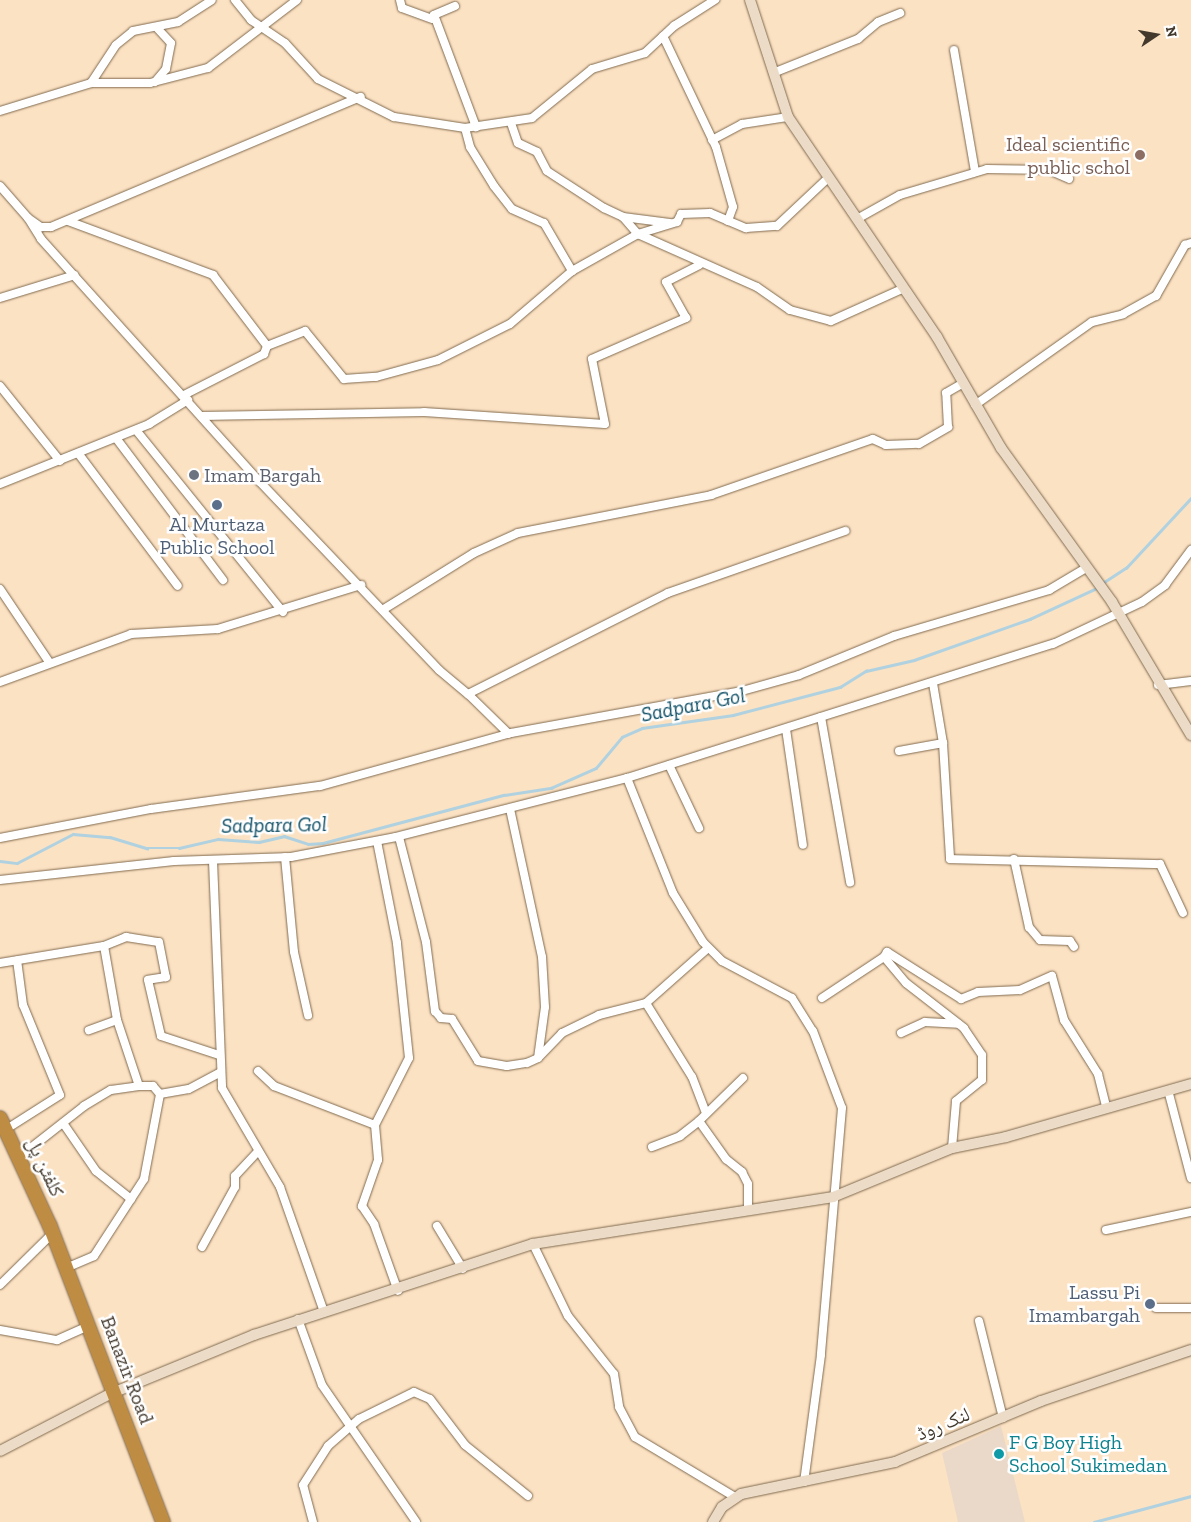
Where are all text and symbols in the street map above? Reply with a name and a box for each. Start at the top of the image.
north arrow [1131,10,1181,60]
text: N [1162,25,1181,39]
place label: Ideal scientific public schol [1006,132,1130,179]
marker: Ideal scientific public schol [1134,149,1146,161]
place label: Imam Bargah [204,463,321,487]
marker: Imam Bargah [188,469,200,481]
marker: Al Murtaza Public School [211,499,223,511]
place label: Al Murtaza Public School [159,513,275,560]
water label: Sadpara Gol [639,683,747,727]
water label: Sadpara Gol [221,811,327,839]
street label: کلفٹن پل [21,1133,69,1201]
place label: Lassu Pi Imambargah [1029,1280,1140,1327]
marker: Lassu Pi Imambargah [1144,1298,1156,1310]
street label: Banazir Road [95,1313,159,1427]
street label: لنک روڈ [913,1402,973,1446]
place label: F G Boy High School Sukimedan [1009,1430,1167,1477]
marker: F G Boy High School Sukimedan [993,1448,1005,1460]

